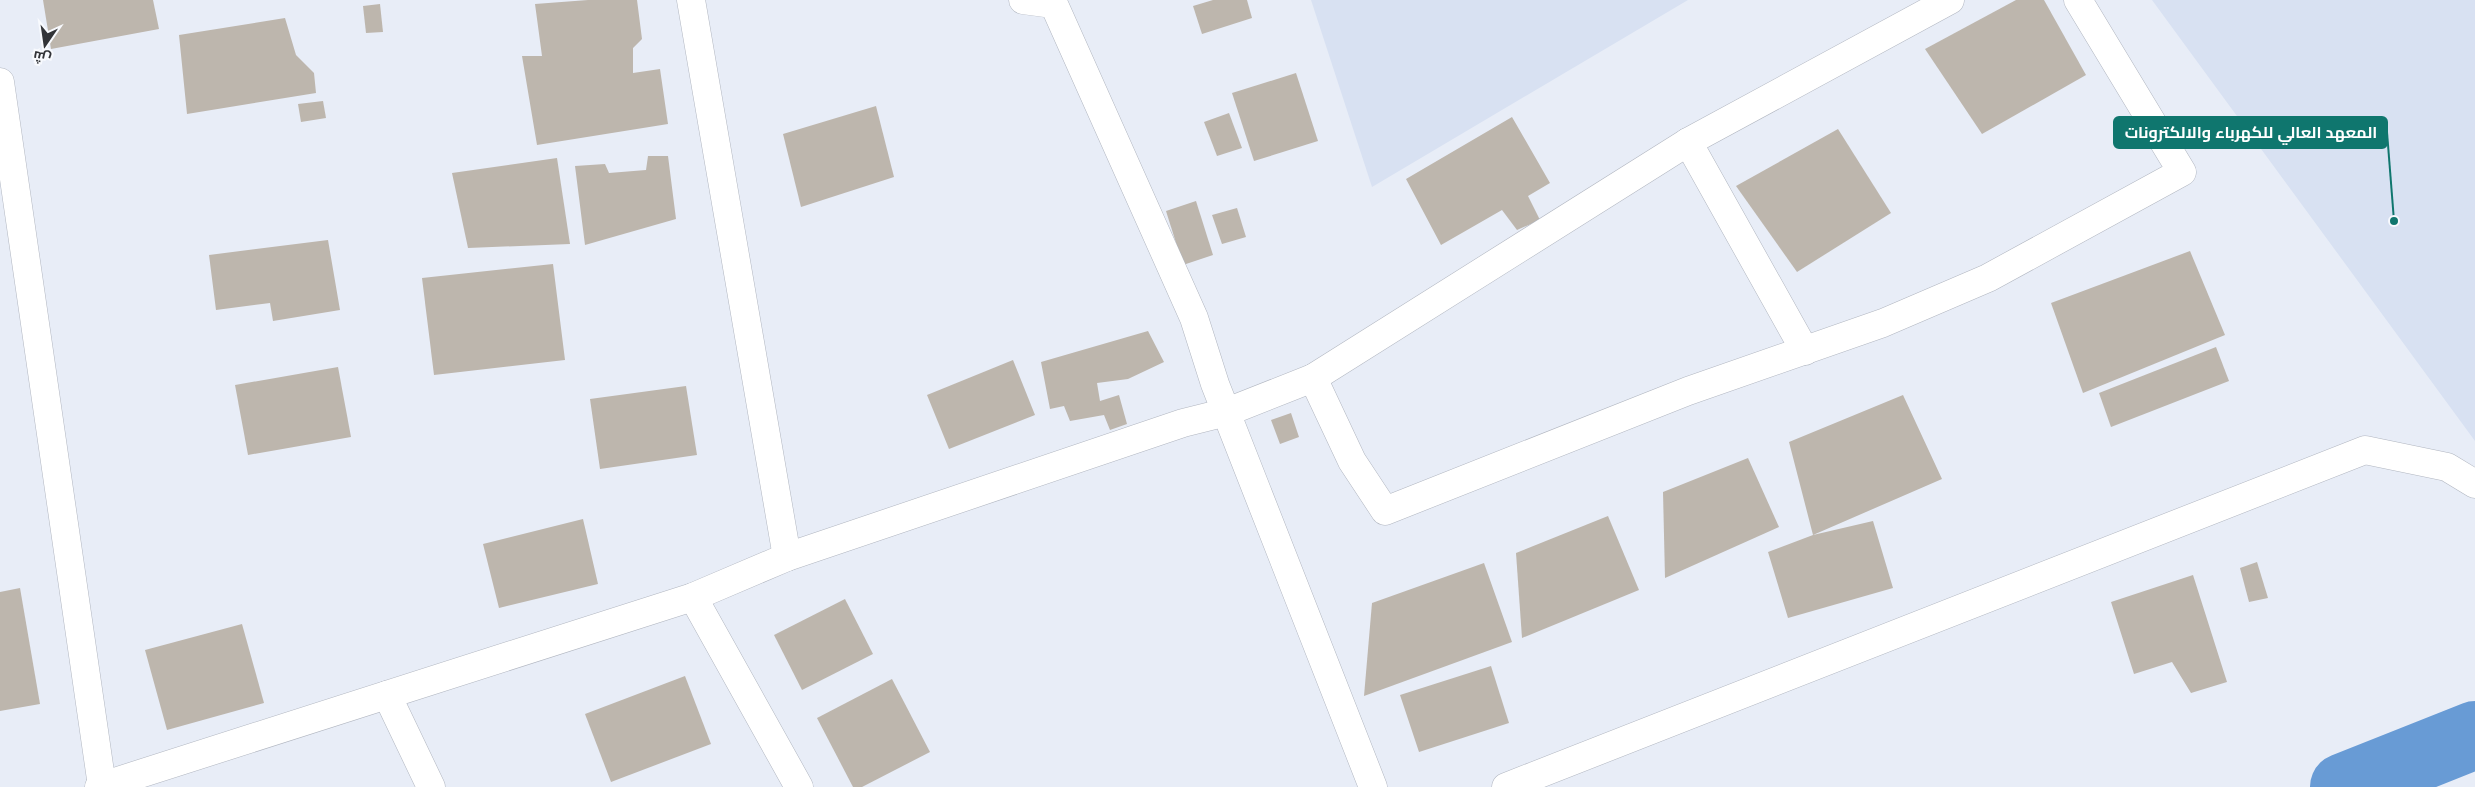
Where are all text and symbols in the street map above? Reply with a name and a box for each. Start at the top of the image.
north arrow [20,20,70,70]
text: ش [31,47,53,69]
callout: المعهد العالي للكهرباء والالكترونات [2114,117,2387,148]
text: المعهد العالي للكهرباء والالكترونات [2125,121,2377,145]

